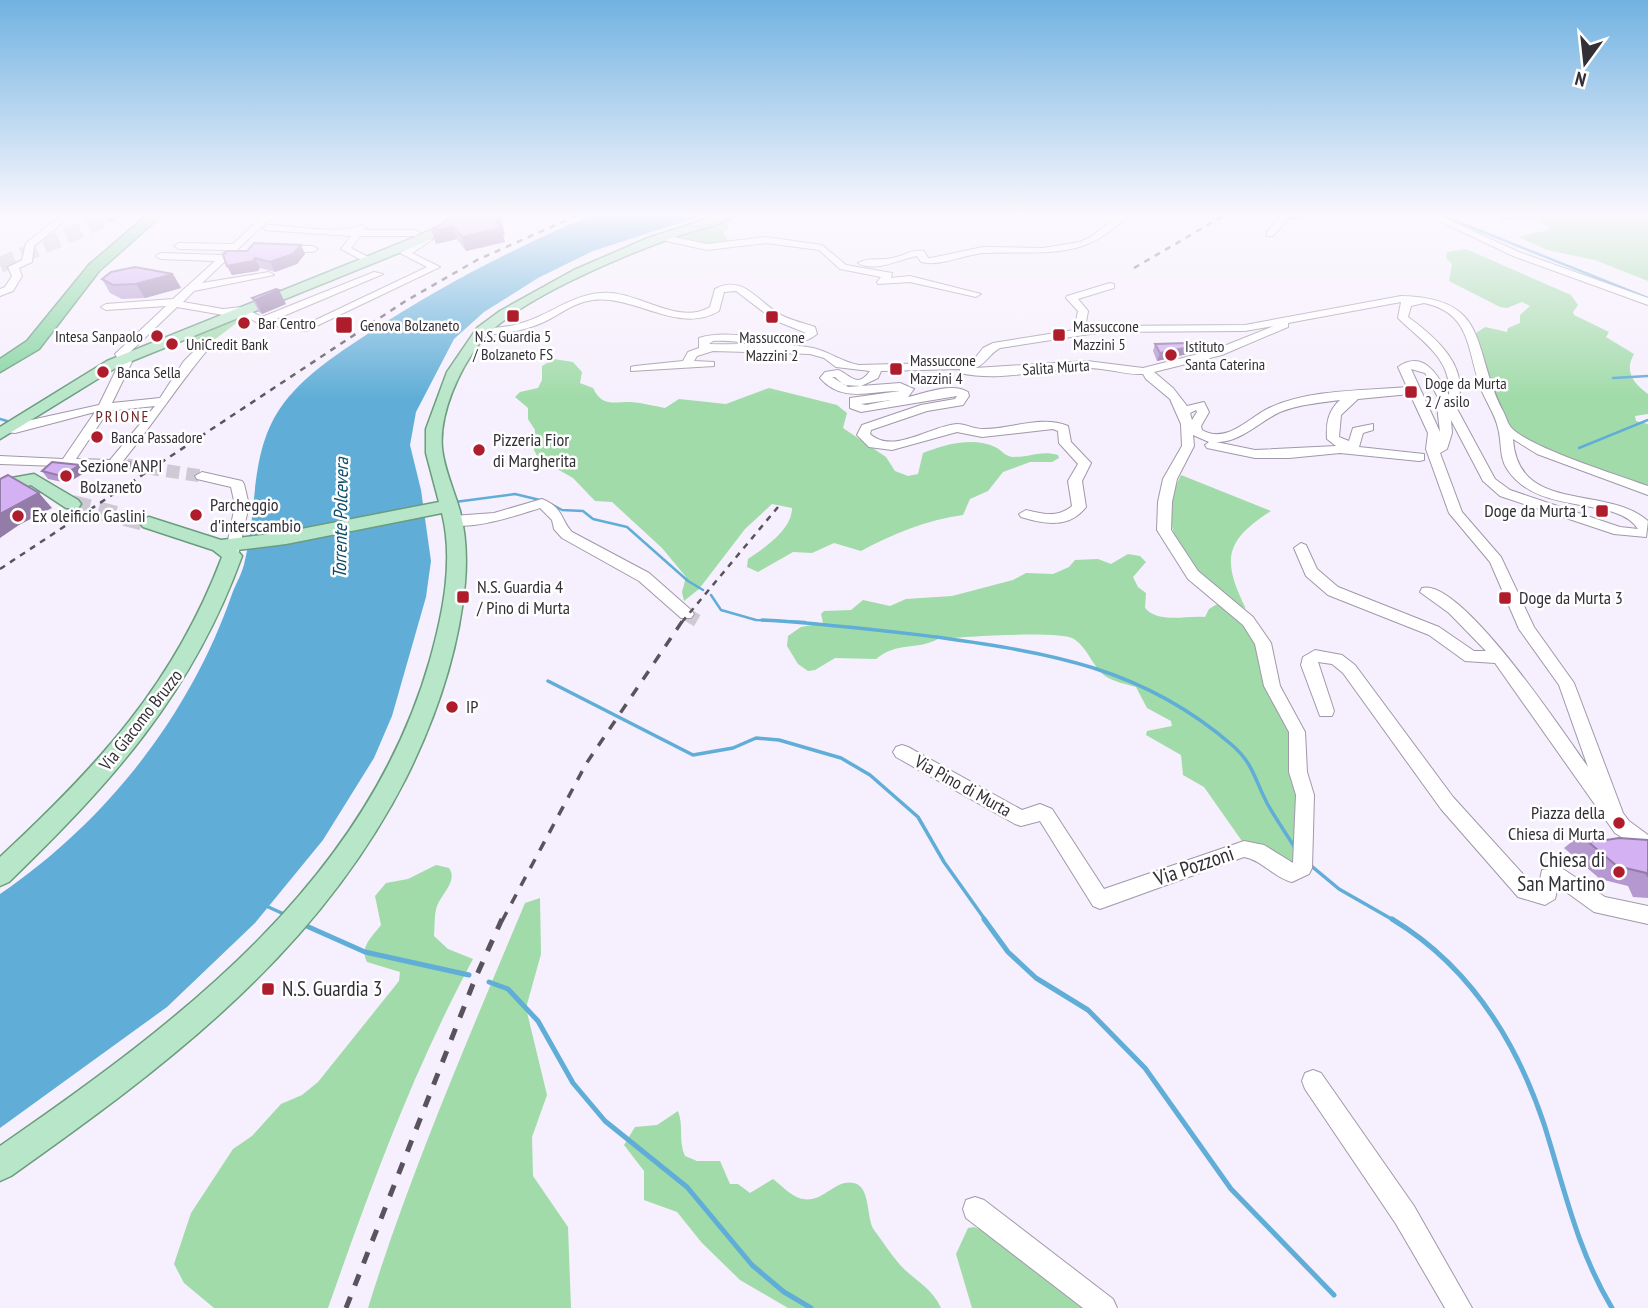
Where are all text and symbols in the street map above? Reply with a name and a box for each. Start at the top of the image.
north arrow [1550,28,1620,98]
text: N [1573,67,1589,92]
marker: N.S. Guardia 5 / Bolzaneto FS [505,308,521,324]
marker: Massuccone Mazzini 2 [764,309,780,325]
place label: Bar Centro [258,313,316,333]
marker: Bar Centro [236,315,252,331]
marker: Genova Bolzaneto [334,315,354,335]
place label: Genova Bolzaneto [360,315,459,335]
place label: Massuccone Mazzini 5 [1073,316,1139,354]
place label: Intesa Sanpaolo [55,326,143,346]
place label: N.S. Guardia 5 / Bolzaneto FS [472,326,553,364]
place label: Massuccone Mazzini 2 [739,327,805,365]
marker: Massuccone Mazzini 5 [1051,327,1067,343]
marker: Intesa Sanpaolo [149,328,165,344]
place label: UniCredit Bank [186,334,269,354]
marker: UniCredit Bank [164,336,180,352]
place label: Istituto Santa Caterina [1185,336,1265,374]
marker: Istituto Santa Caterina [1163,347,1179,363]
place label: Massuccone Mazzini 4 [910,350,976,388]
street label: Salita Murta [1022,355,1090,379]
marker: Massuccone Mazzini 4 [888,361,904,377]
place label: Banca Sella [117,362,181,382]
marker: Banca Sella [95,364,111,380]
place label: Doge da Murta 2 / asilo [1425,373,1507,411]
marker: Doge da Murta 2 / asilo [1403,384,1419,400]
district label: PRIONE [96,406,150,426]
place label: Banca Passadore [111,427,203,447]
place label: Pizzeria Fior di Margherita [493,428,576,472]
marker: Banca Passadore [89,429,105,445]
marker: Pizzeria Fior di Margherita [471,442,487,458]
place label: Sezione ANPI Bolzaneto [80,454,162,498]
water label: Torrente Polcevera [327,456,353,579]
marker: Sezione ANPI Bolzaneto [58,468,74,484]
place label: Parcheggio d'interscambio [210,493,301,537]
place label: Doge da Murta 1 [1484,499,1588,522]
marker: Doge da Murta 1 [1594,503,1610,519]
place label: Ex oleificio Gaslini [32,504,146,527]
marker: Parcheggio d'interscambio [188,507,204,523]
marker: Ex oleificio Gaslini [10,508,26,524]
place label: N.S. Guardia 4 / Pino di Murta [476,575,570,619]
place label: Doge da Murta 3 [1519,586,1623,609]
marker: N.S. Guardia 4 / Pino di Murta [455,589,471,605]
marker: Doge da Murta 3 [1497,590,1513,606]
street label: Via Giacomo Bruzzo [93,664,187,776]
place label: IP [466,695,478,718]
marker: IP [444,699,460,715]
street label: Via Pino di Murta [910,749,1016,822]
place label: Piazza della Chiesa di Murta [1508,801,1605,845]
marker: Piazza della Chiesa di Murta [1611,815,1627,831]
street label: Via Pozzoni [1149,839,1237,892]
place label: Chiesa di San Martino [1517,846,1605,897]
marker: Chiesa di San Martino [1611,864,1627,880]
place label: N.S. Guardia 3 [282,975,382,1002]
marker: N.S. Guardia 3 [260,981,276,997]

